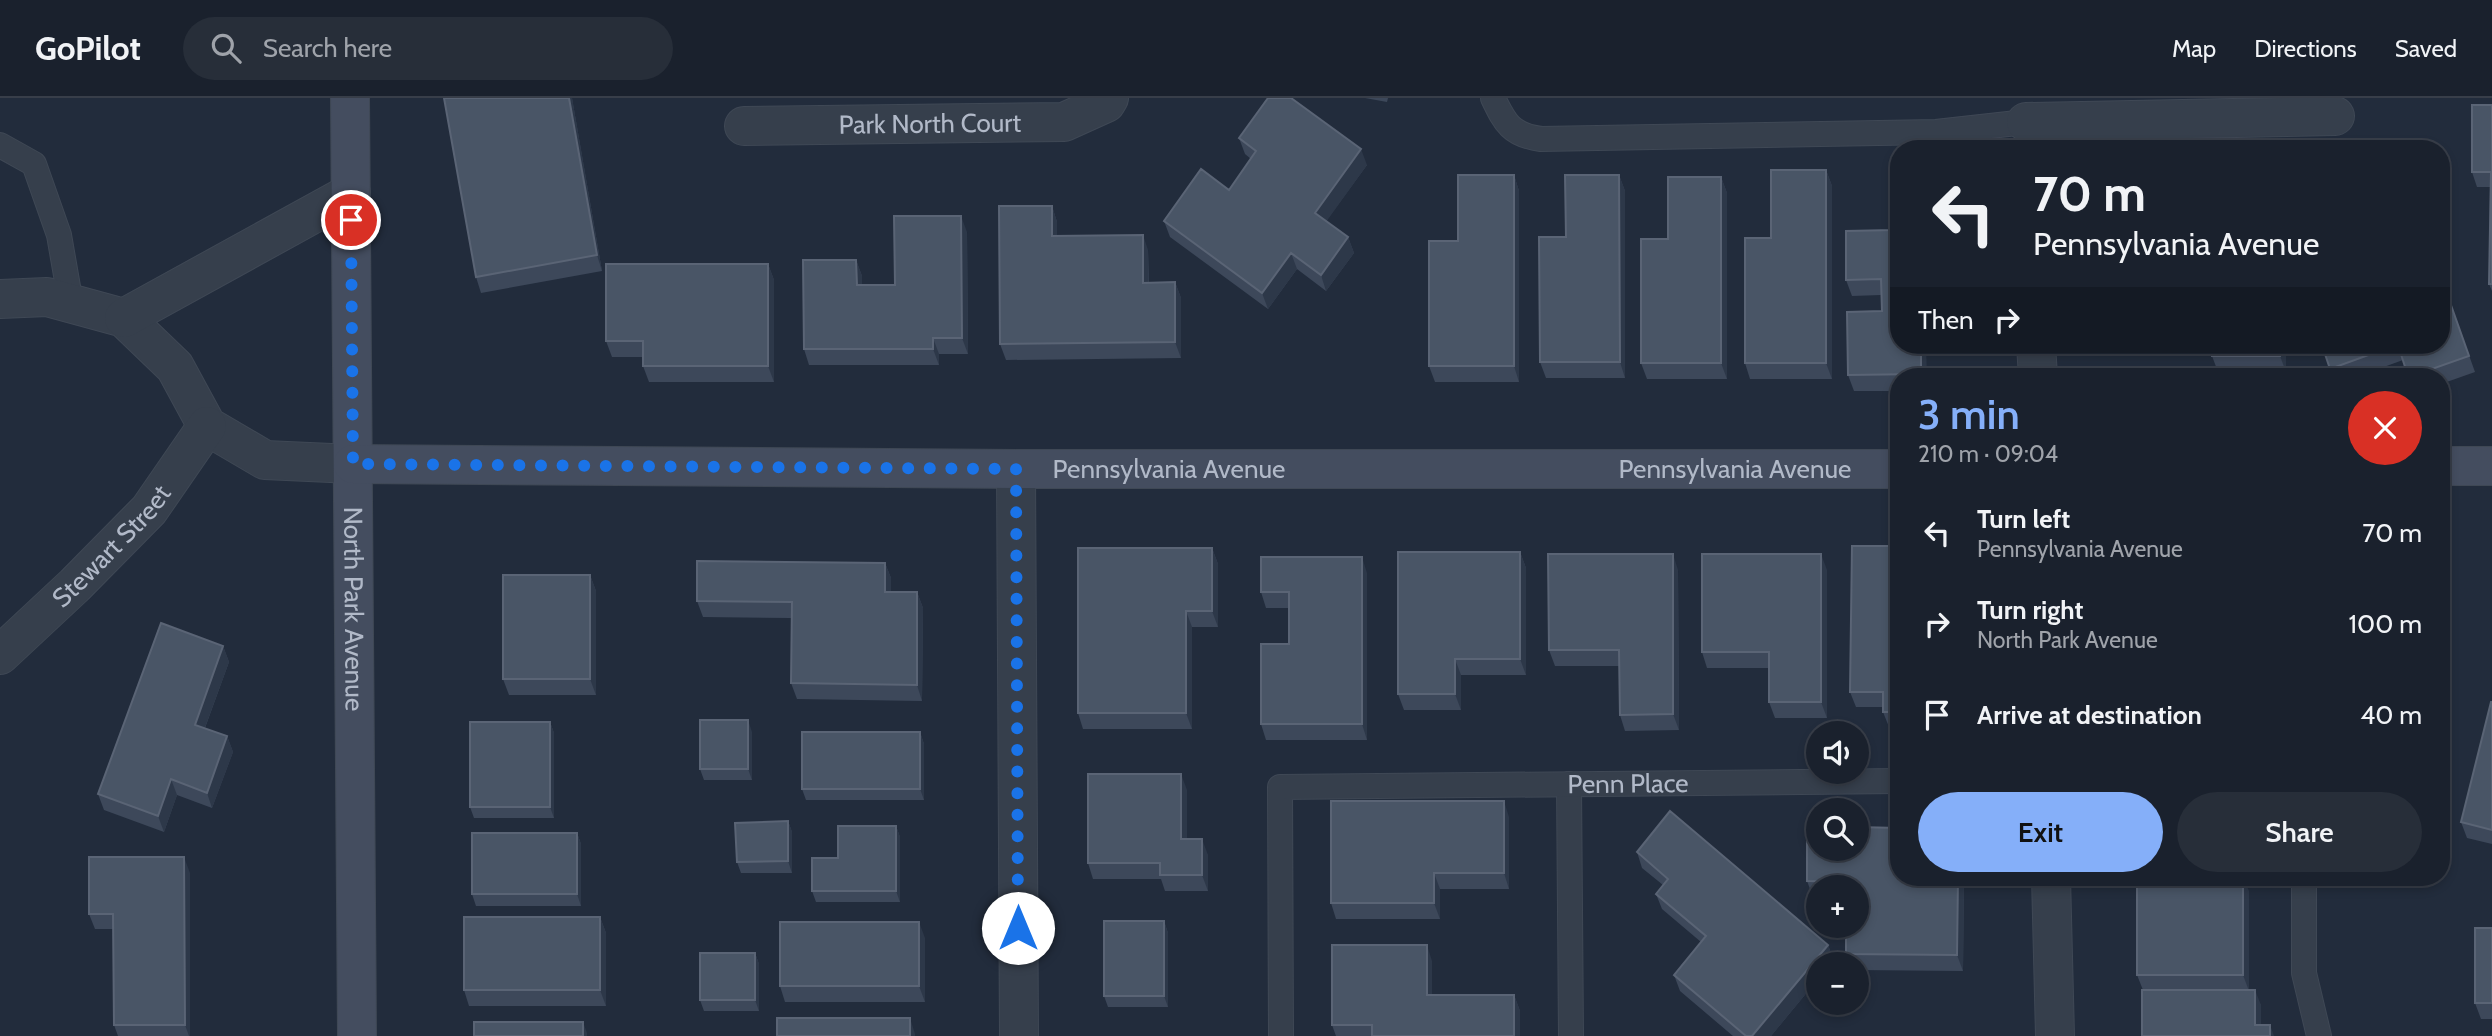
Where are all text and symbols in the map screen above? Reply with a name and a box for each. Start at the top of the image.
search box [183,17,673,80]
text: GoPilot [35,28,141,68]
icon: search [207,29,245,67]
text: Search here [263,32,392,64]
text: Map [2172,34,2216,63]
text: Directions [2254,34,2357,63]
text: Saved [2395,34,2457,63]
street label: Park North Court [839,107,1022,141]
text: 70 m [2033,164,2146,223]
icon: left [1918,168,2009,259]
pin [321,190,381,250]
icon: arrive [332,201,370,239]
text: Pennsylvania Avenue [2033,224,2319,263]
icon: right [1988,301,2026,339]
text: Then [1918,304,1974,336]
text: 3 min [1918,388,2020,440]
button: close [2348,391,2422,465]
text: 210 m · 09:04 [1918,440,2058,468]
street label: Pennsylvania Avenue [1053,453,1285,485]
street label: Pennsylvania Avenue [1619,453,1851,485]
street label: Stewart Street [45,479,178,614]
text: Turn left [1977,503,2070,535]
street label: North Park Avenue [337,507,371,711]
icon: left [1918,514,1956,552]
text: 70 m [2362,517,2422,549]
text: Pennsylvania Avenue [1977,535,2183,563]
text: Turn right [1977,594,2083,626]
icon: right [1918,605,1956,643]
text: 100 m [2349,608,2422,640]
text: North Park Avenue [1977,626,2158,654]
icon: arrive [1918,696,1956,734]
text: Arrive at destination [1977,699,2202,731]
text: 40 m [2360,699,2422,731]
map controls [1806,721,1869,1015]
button: sound [1806,721,1869,784]
street label: Penn Place [1567,767,1689,800]
button: Exit [1918,792,2163,872]
button: Share [2177,792,2422,872]
button: search [1806,798,1869,861]
button: + [1806,875,1869,938]
position arrow [981,891,1055,965]
button: − [1806,952,1869,1015]

